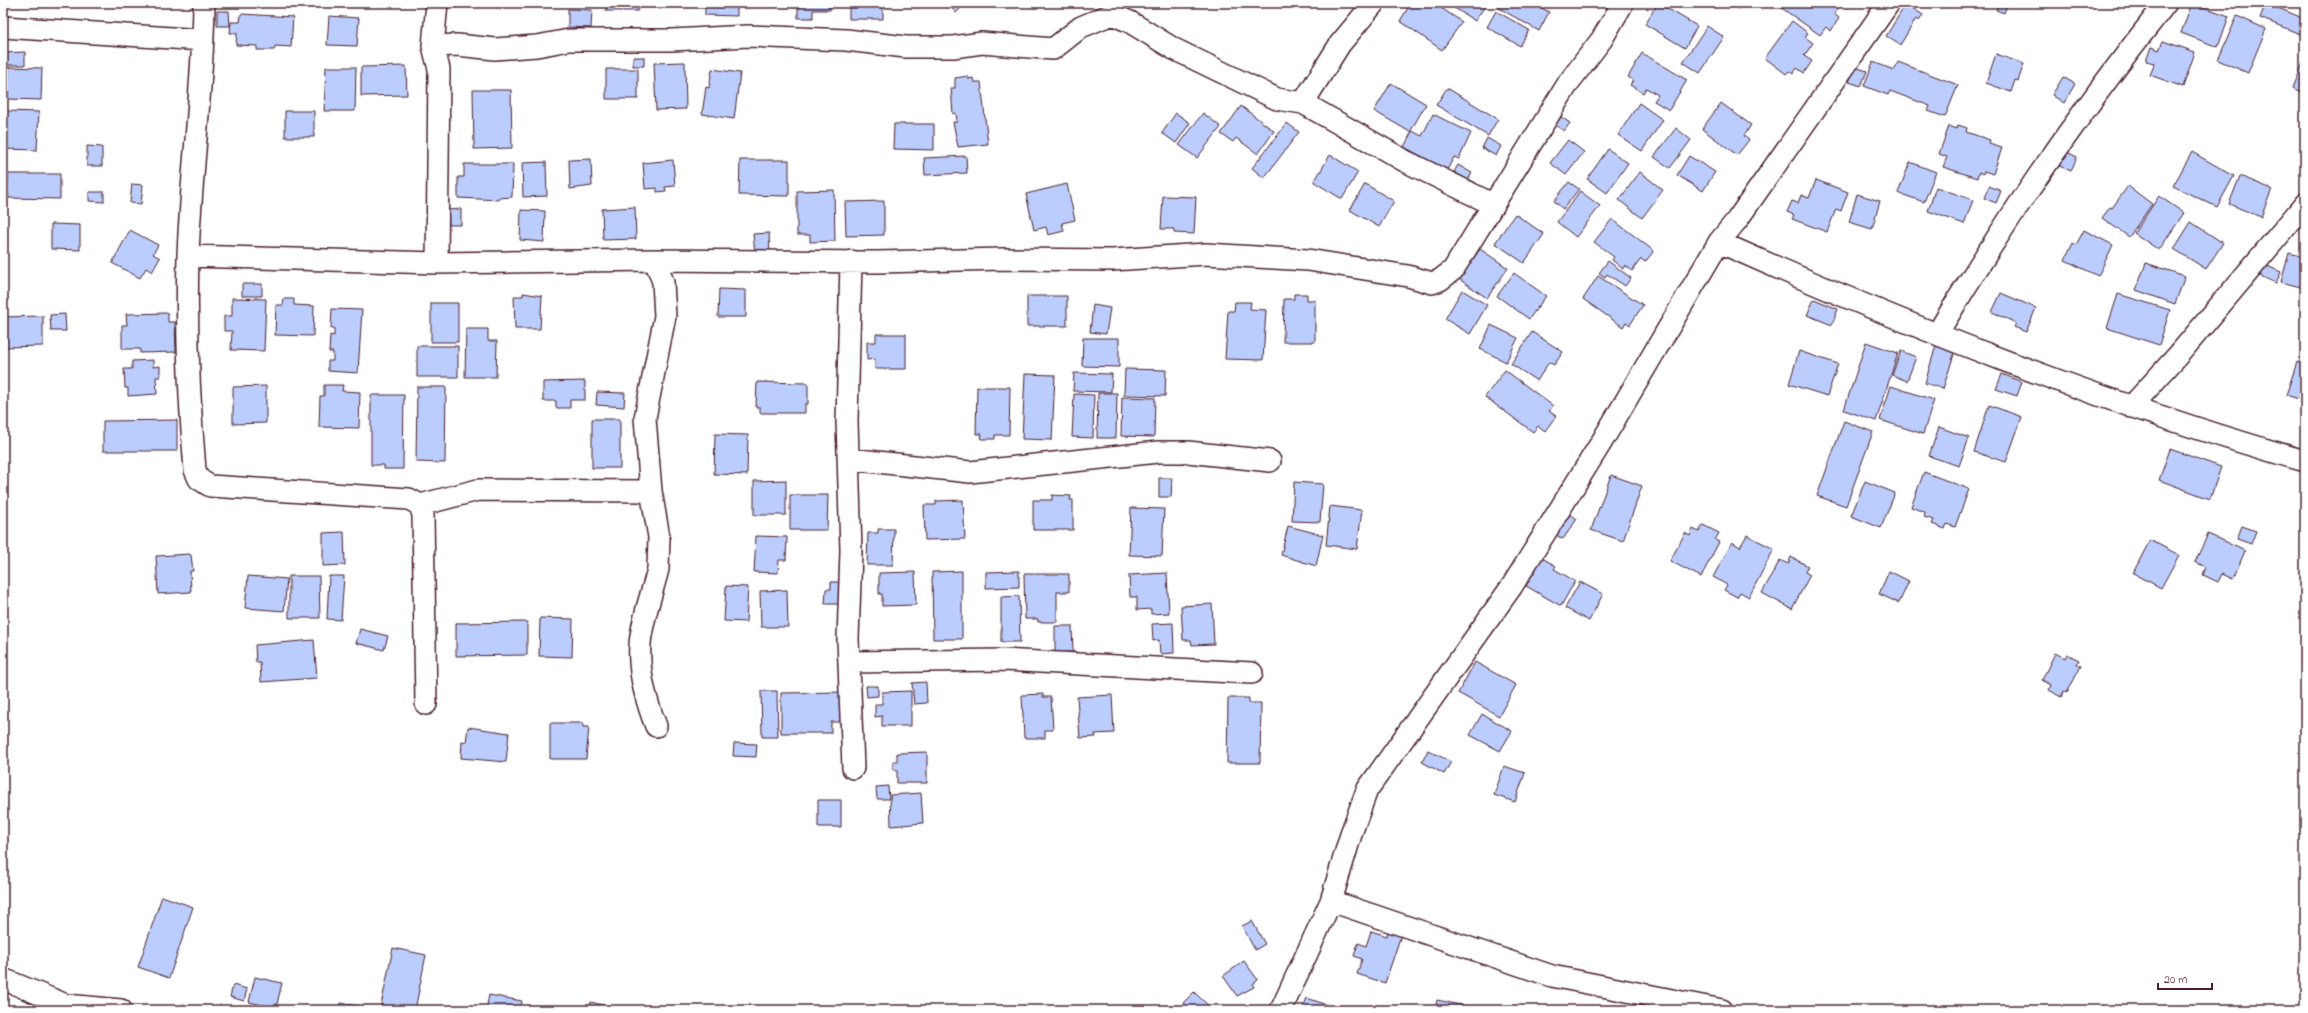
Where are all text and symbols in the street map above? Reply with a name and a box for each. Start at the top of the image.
scale bar [2158,965,2212,991]
text: 20 m [2164,971,2187,989]

